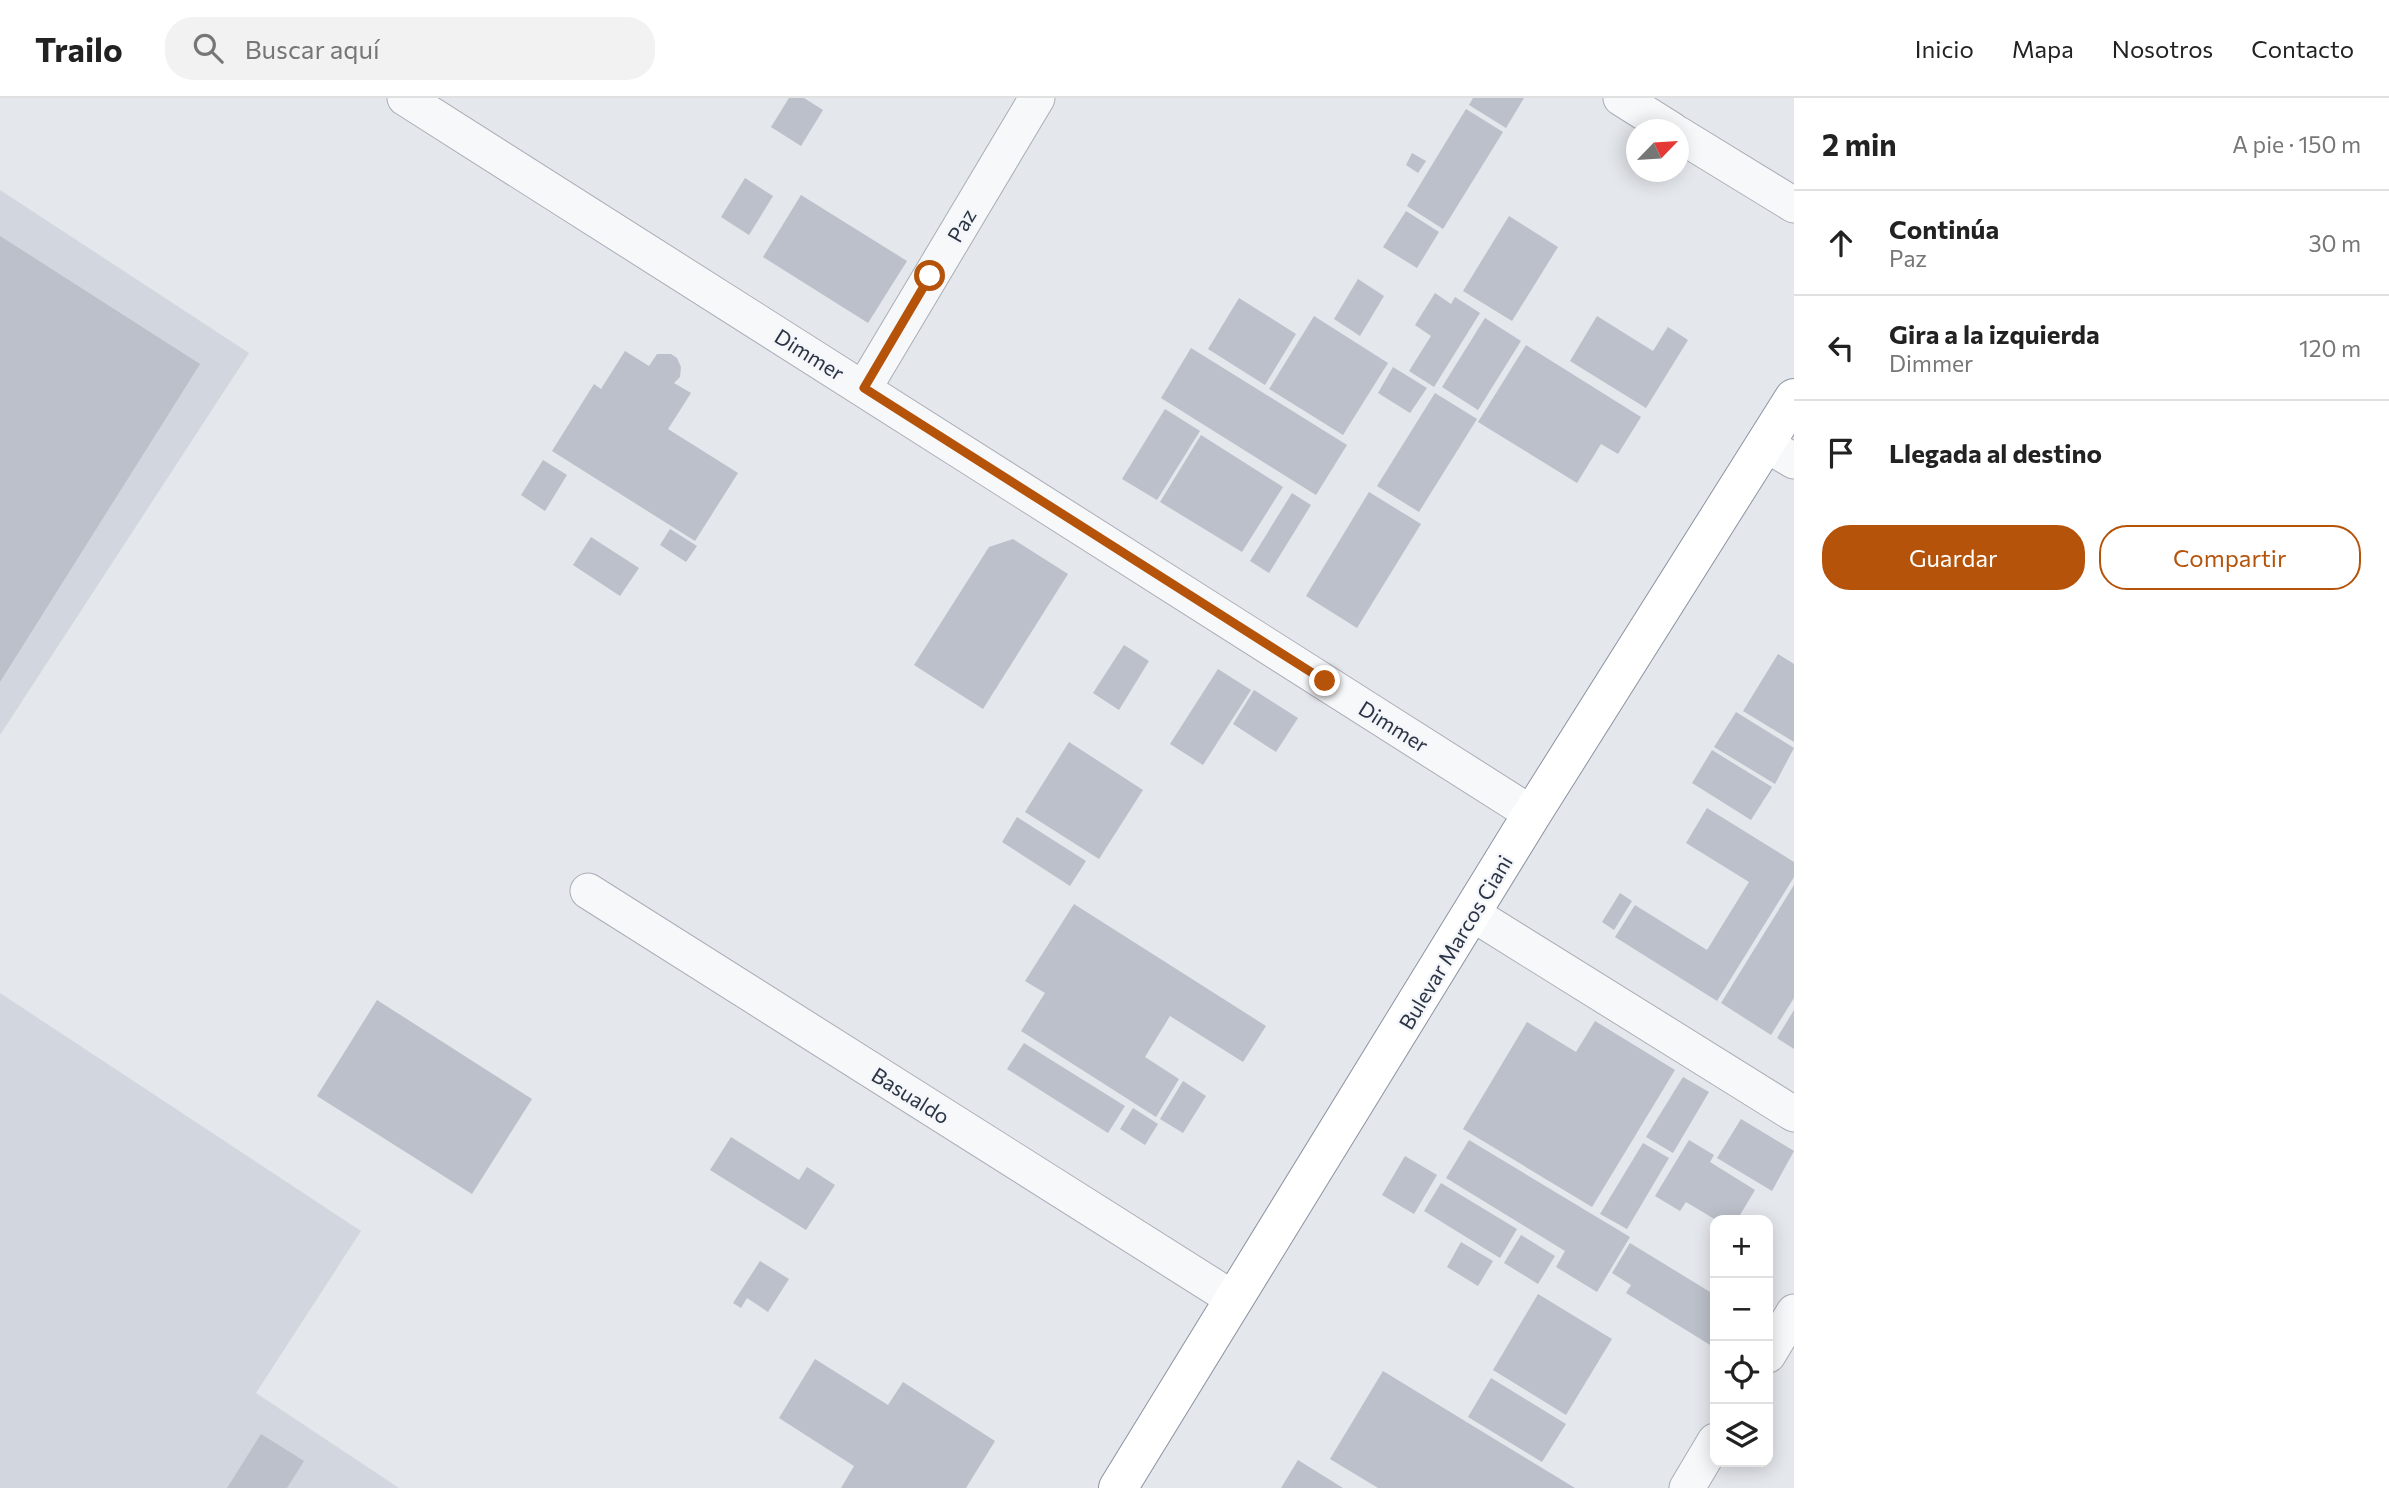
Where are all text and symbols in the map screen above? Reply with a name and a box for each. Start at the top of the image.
search box [165,17,655,80]
text: Trailo [35,28,123,69]
icon: search [189,29,227,67]
text: Buscar aquí [245,33,380,64]
text: Inicio [1915,34,1974,63]
text: Mapa [2012,34,2074,63]
text: Nosotros [2112,34,2213,63]
text: Contacto [2251,34,2354,63]
north arrow [1626,119,1689,182]
text: 2 min [1822,125,1897,162]
text: A pie · 150 m [2232,130,2361,158]
street label: Paz [941,204,981,246]
text: Continúa [1889,213,1999,244]
icon: ahead [1822,224,1860,262]
text: 30 m [2308,229,2361,257]
text: Paz [1889,244,1927,272]
route start [914,260,945,291]
text: Gira a la izquierda [1889,318,2100,349]
street label: Dimmer [771,323,849,385]
icon: left [1822,329,1860,367]
text: 120 m [2299,334,2361,362]
text: Dimmer [1889,349,1973,377]
icon: arrive [1822,434,1860,472]
text: Llegada al destino [1889,437,2102,468]
button: Guardar [1822,525,2085,590]
button: Compartir [2099,525,2361,590]
route end [1309,665,1340,696]
street label: Dimmer [1355,695,1433,757]
street label: Bulevar Marcos Ciani [1393,850,1517,1034]
street label: Basualdo [868,1061,954,1129]
map controls [1710,1215,1773,1467]
button: + [1710,1215,1773,1278]
button: − [1710,1278,1773,1341]
button: locate [1710,1341,1773,1404]
button: layers [1710,1404,1773,1467]

